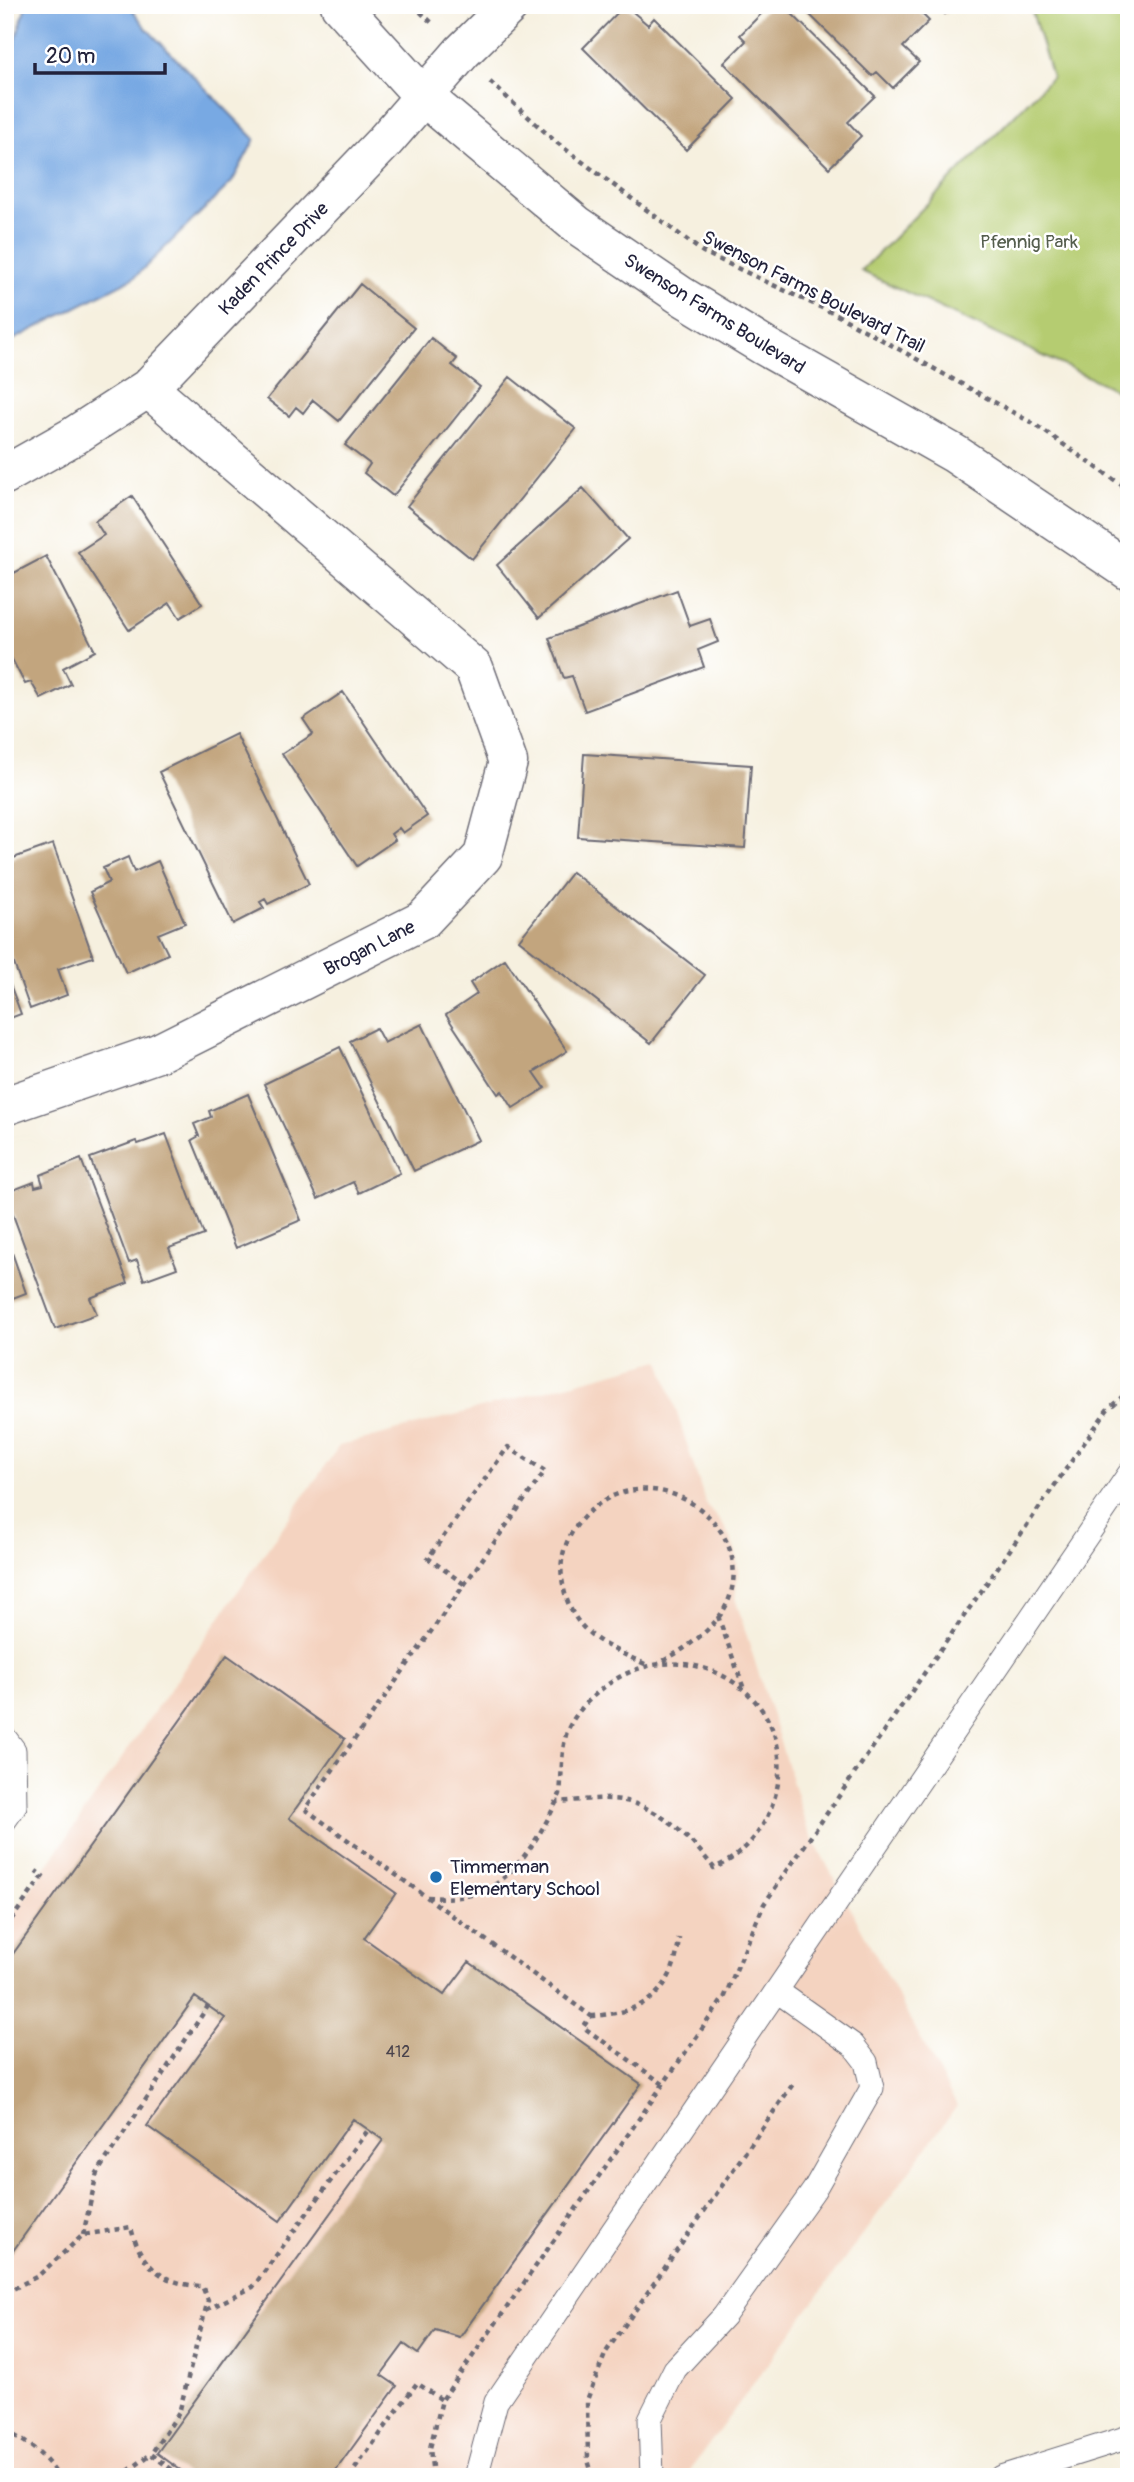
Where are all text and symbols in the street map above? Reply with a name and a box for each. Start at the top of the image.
scale bar [35,32,164,76]
text: 20 m [46,43,95,70]
street label: Kaden Prince Drive [214,197,334,320]
street label: Swenson Farms Boulevard Trail [699,225,929,357]
park label: Pfennig Park [980,230,1078,254]
street label: Swenson Farms Boulevard [620,248,810,378]
street label: Brogan Lane [320,914,420,981]
place label: Timmerman Elementary School [450,1855,600,1901]
marker: Timmerman Elementary School [428,1869,444,1885]
house number: 412 [386,2042,410,2062]

